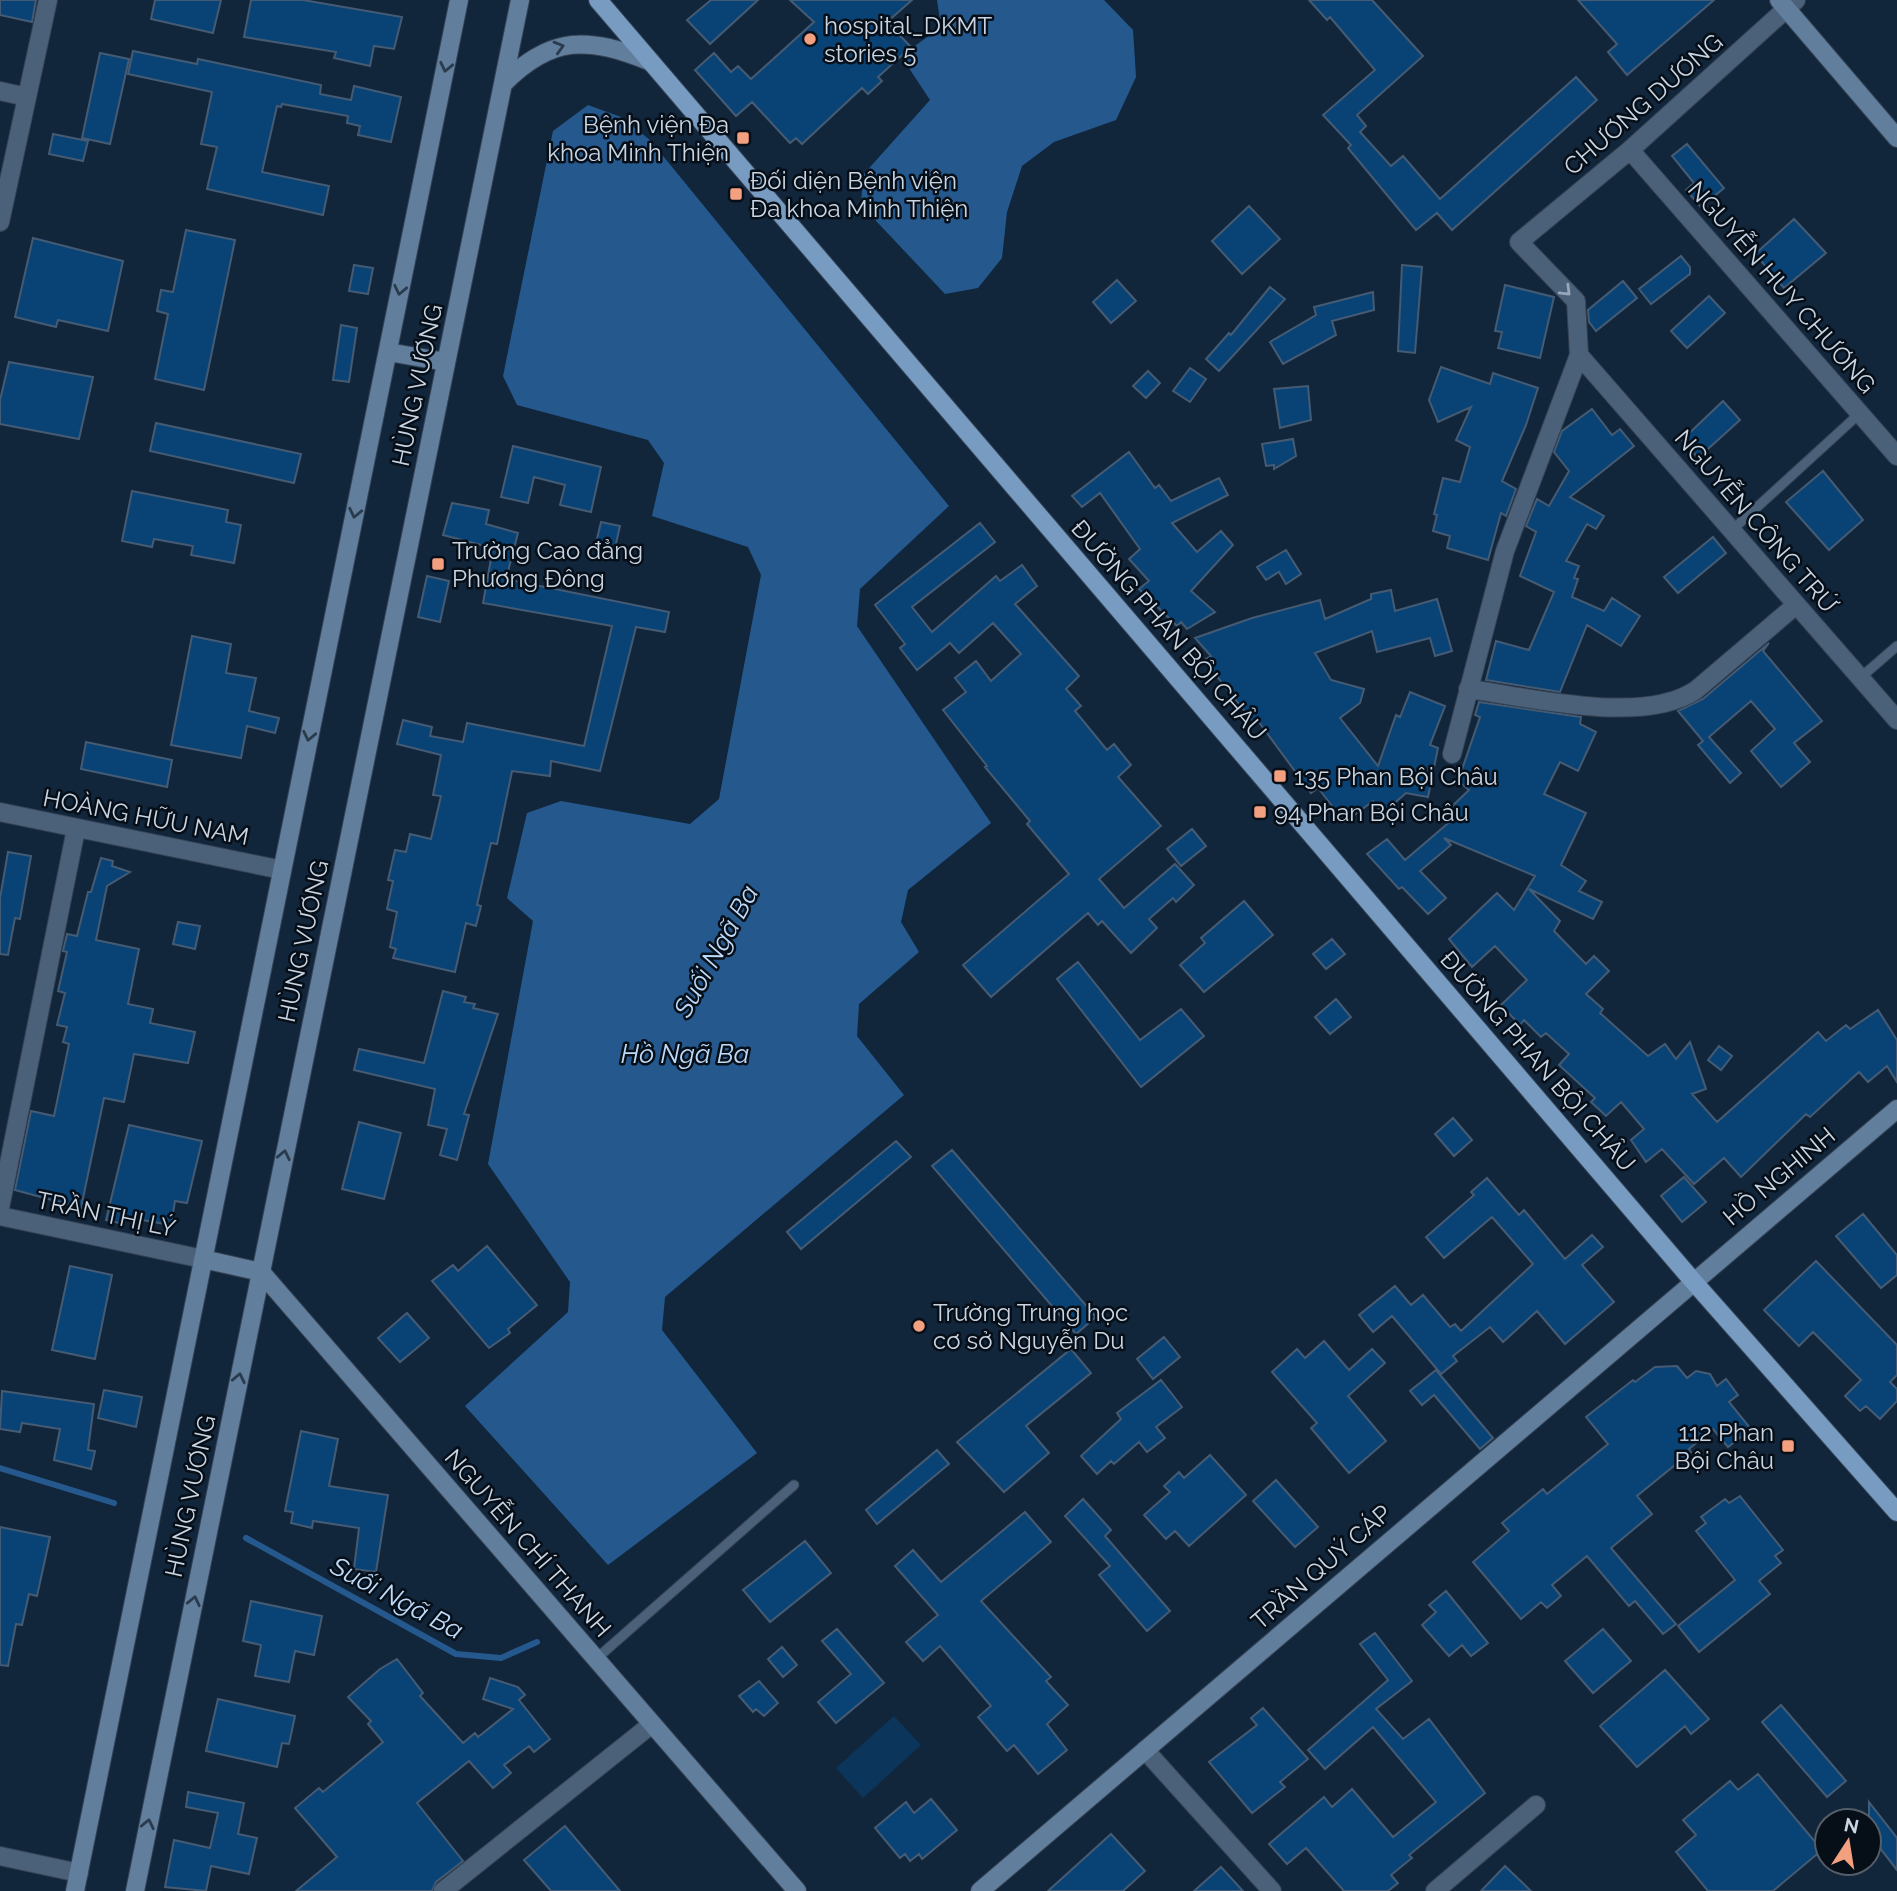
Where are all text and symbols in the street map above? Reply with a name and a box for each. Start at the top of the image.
place label: hospital_DKMT stories 5 [824,11,992,68]
street label: CHƯƠNG DƯƠNG [1558,27,1728,181]
marker: hospital_DKMT stories 5 [802,31,818,47]
one-way arrow [553,41,565,55]
one-way arrow [439,61,454,73]
place label: Bệnh viện Đa khoa Minh Thiện [547,110,729,167]
marker: Bệnh viện Đa khoa Minh Thiện [735,130,751,146]
place label: Đối diện Bệnh viện Đa khoa Minh Thiện [750,166,968,223]
street label: NGUYỄN HUY CHƯƠNG [1682,174,1883,399]
marker: Đối diện Bệnh viện Đa khoa Minh Thiện [728,186,744,202]
one-way arrow [1558,283,1571,296]
one-way arrow [394,284,409,296]
street label: HÙNG VƯƠNG [386,301,448,469]
street label: NGUYỄN CÔNG TRỨ [1669,423,1845,619]
one-way arrow [348,507,363,519]
street label: ĐƯỜNG PHAN BỘI CHÂU [1065,514,1273,746]
place label: Trường Cao đẳng Phương Đông [452,536,643,593]
marker: Trường Cao đẳng Phương Đông [430,556,446,572]
one-way arrow [303,730,318,742]
place label: 135 Phan Bội Châu [1294,762,1498,791]
marker: 135 Phan Bội Châu [1272,768,1288,784]
street label: HOÀNG HỮU NAM [41,783,251,851]
place label: 94 Phan Bội Châu [1274,798,1469,827]
marker: 94 Phan Bội Châu [1252,804,1268,820]
street label: HÙNG VƯƠNG [272,857,334,1025]
water label: Suối Ngã Ba [667,880,764,1023]
street label: ĐƯỜNG PHAN BỘI CHÂU [1434,945,1642,1177]
water label: Hồ Ngã Ba [621,1039,749,1069]
street label: HỒ NGHINH [1716,1120,1841,1231]
one-way arrow [276,1149,291,1161]
street label: TRẦN THỊ LÝ [34,1184,179,1243]
place label: Trường Trung học cơ sở Nguyễn Du [933,1298,1128,1355]
marker: Trường Trung học cơ sở Nguyễn Du [911,1318,927,1334]
one-way arrow [231,1372,246,1384]
street label: HÙNG VƯƠNG [159,1412,221,1580]
place label: 112 Phan Bội Châu [1675,1418,1774,1475]
marker: 112 Phan Bội Châu [1780,1438,1796,1454]
street label: NGUYỄN CHÍ THANH [439,1443,618,1643]
street label: TRẦN QUÝ CÁP [1245,1498,1397,1636]
water label: Suối Ngã Ba [325,1550,468,1645]
one-way arrow [185,1595,200,1607]
north arrow [1813,1807,1883,1877]
text: N [1842,1813,1861,1838]
one-way arrow [140,1818,155,1830]

